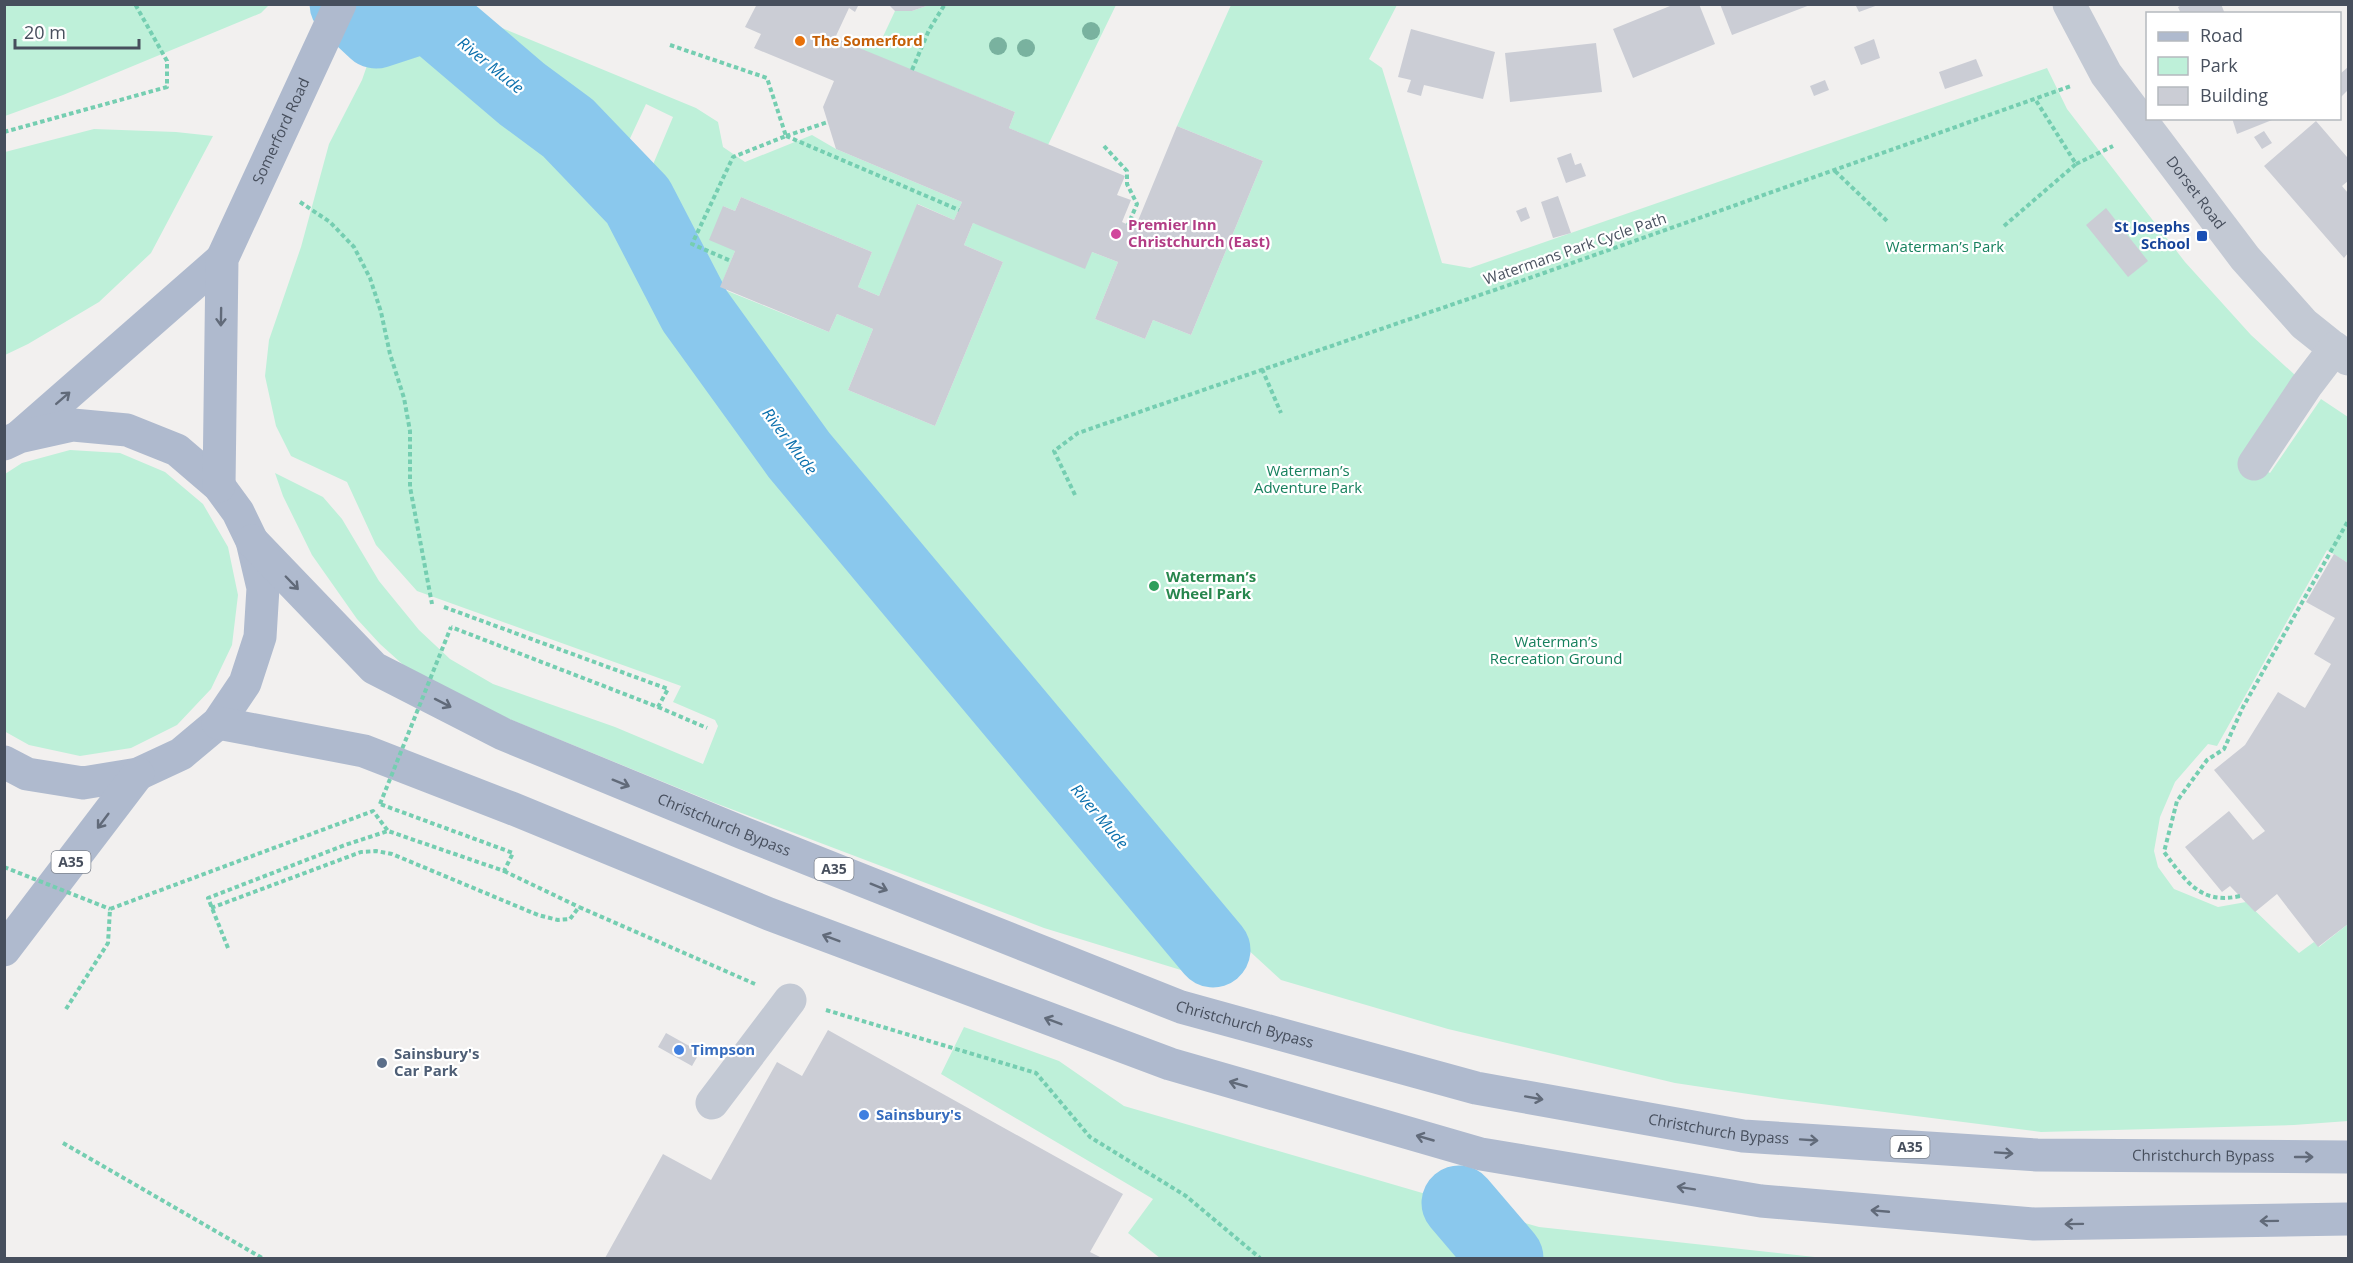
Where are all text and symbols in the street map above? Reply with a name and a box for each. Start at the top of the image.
scale bar [15,12,140,50]
legend [2146,12,2341,120]
text: 20 m [24,20,66,44]
text: Road [2200,23,2243,47]
place label: The Somerford [812,30,923,50]
water label: River Mude [453,32,529,98]
marker: The Somerford [793,34,807,48]
text: Park [2200,53,2238,77]
street label: Somerford Road [247,74,313,187]
text: Building [2200,83,2268,107]
street label: Dorset Road [2162,152,2231,233]
street label: Watermans Park Cycle Path [1481,207,1669,289]
place label: Premier Inn Christchurch (East) [1128,214,1270,251]
place label: St Josephs School [2114,216,2190,253]
marker: Premier Inn Christchurch (East) [1109,227,1123,241]
marker: St Josephs School [2195,229,2209,243]
park label: Waterman’s Park [1886,236,2004,256]
one-way arrow [215,307,227,327]
one-way arrow [55,391,70,405]
water label: River Mude [757,403,823,479]
park label: Waterman’s Adventure Park [1254,460,1362,497]
place label: Waterman’s Wheel Park [1166,566,1256,603]
one-way arrow [285,575,299,590]
marker: Waterman’s Wheel Park [1147,579,1161,593]
park label: Waterman’s Recreation Ground [1490,631,1622,668]
one-way arrow [433,698,451,709]
one-way arrow [611,778,629,789]
water label: River Mude [1066,779,1134,853]
street label: Christchurch Bypass [655,788,794,860]
one-way arrow [96,813,109,829]
road number: A35 [52,851,90,873]
road number: A35 [814,858,854,880]
one-way arrow [869,882,888,893]
one-way arrow [823,931,841,942]
street label: Christchurch Bypass [1173,995,1316,1052]
one-way arrow [1045,1014,1063,1025]
place label: Timpson [691,1039,755,1059]
place label: Sainsbury's Car Park [394,1043,479,1080]
marker: Timpson [672,1043,686,1057]
marker: Sainsbury's Car Park [375,1056,389,1070]
one-way arrow [1229,1078,1248,1089]
one-way arrow [1523,1093,1543,1104]
place label: Sainsbury's [876,1104,961,1124]
marker: Sainsbury's [857,1108,871,1122]
street label: Christchurch Bypass [1647,1108,1790,1148]
one-way arrow [1416,1132,1435,1143]
one-way arrow [1799,1135,1819,1146]
road number: A35 [1890,1136,1930,1158]
street label: Christchurch Bypass [2132,1145,2274,1166]
one-way arrow [1993,1148,2013,1159]
one-way arrow [2293,1151,2313,1163]
one-way arrow [1677,1183,1696,1194]
one-way arrow [1870,1205,1890,1216]
one-way arrow [2260,1215,2280,1226]
one-way arrow [2065,1218,2085,1230]

